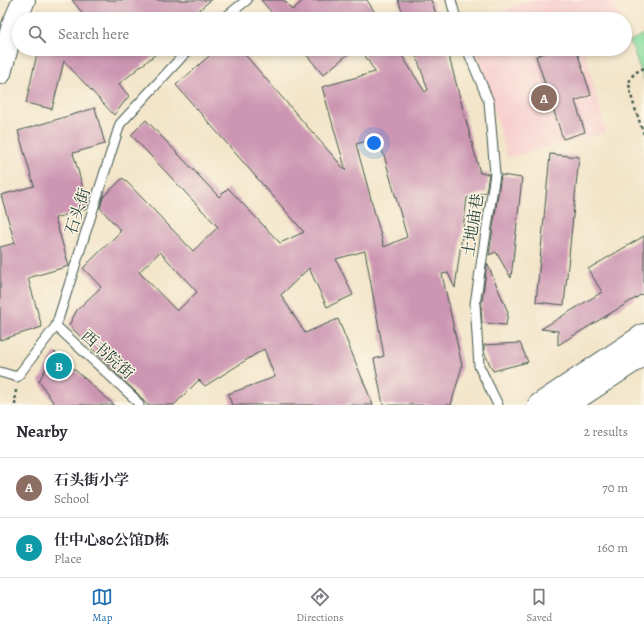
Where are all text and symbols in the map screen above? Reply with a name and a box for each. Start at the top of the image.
search box [12,12,632,56]
icon: search [26,23,48,45]
text: Search here [58,24,129,44]
pin: A [531,83,557,113]
your location [364,133,384,153]
street label: 石头街 [60,185,96,238]
street label: 土地庙巷 [457,192,489,258]
street label: 西书院街 [76,325,138,384]
pin: B [46,351,72,381]
text: Nearby [16,420,67,443]
text: 2 results [584,423,628,440]
text: 石头街小学 [54,470,129,490]
text: A [25,479,33,496]
text: 70 m [602,479,628,496]
text: School [54,490,89,507]
text: 仕中心80公馆D栋 [54,530,169,550]
text: B [25,539,33,556]
text: 160 m [597,539,628,556]
text: Place [54,550,82,567]
tab: Map [91,586,113,625]
tab: Directions [296,586,344,625]
tab: Saved [526,586,553,625]

